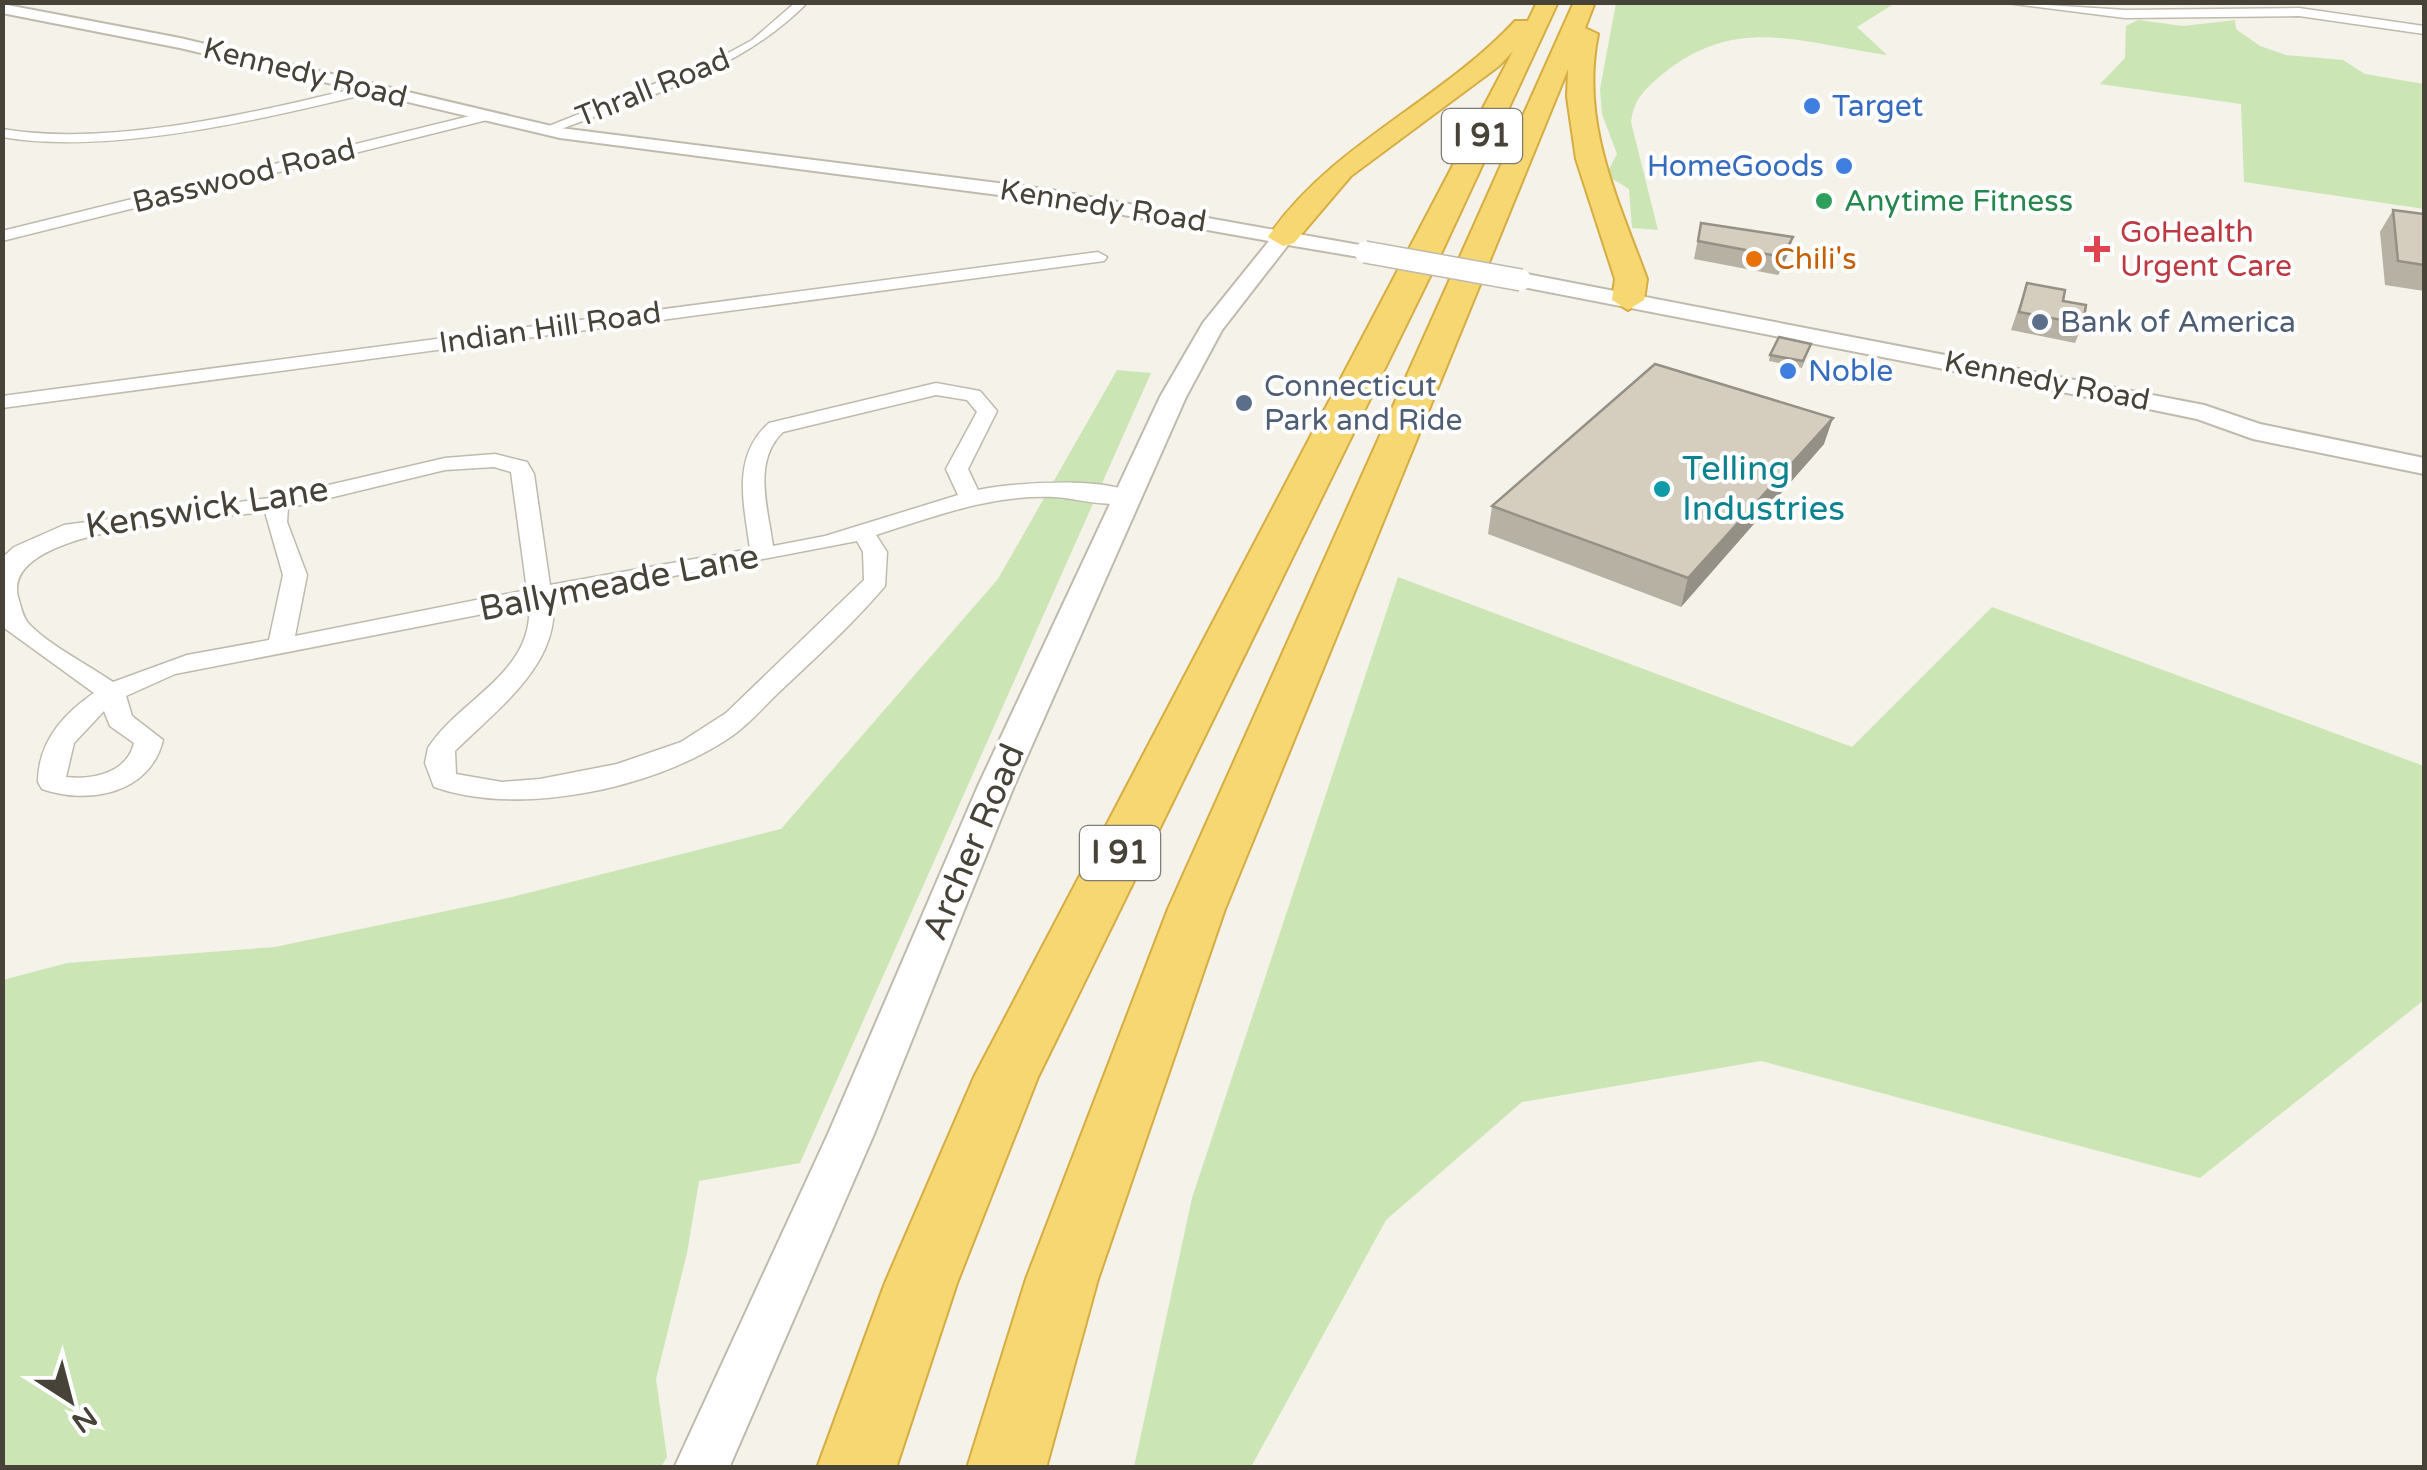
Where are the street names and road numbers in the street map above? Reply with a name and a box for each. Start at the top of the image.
street label: Kennedy Road [199,30,411,116]
street label: Thrall Road [571,40,735,136]
road number: I 91 [1442,109,1522,163]
street label: Basswood Road [129,130,359,222]
street label: Kennedy Road [997,171,1209,241]
street label: Indian Hill Road [437,294,663,362]
street label: Kennedy Road [1941,343,2153,419]
street label: Kenswick Lane [82,468,332,548]
street label: Ballymeade Lane [476,535,762,631]
street label: Archer Road [914,738,1034,946]
road number: I 91 [1080,826,1160,880]

